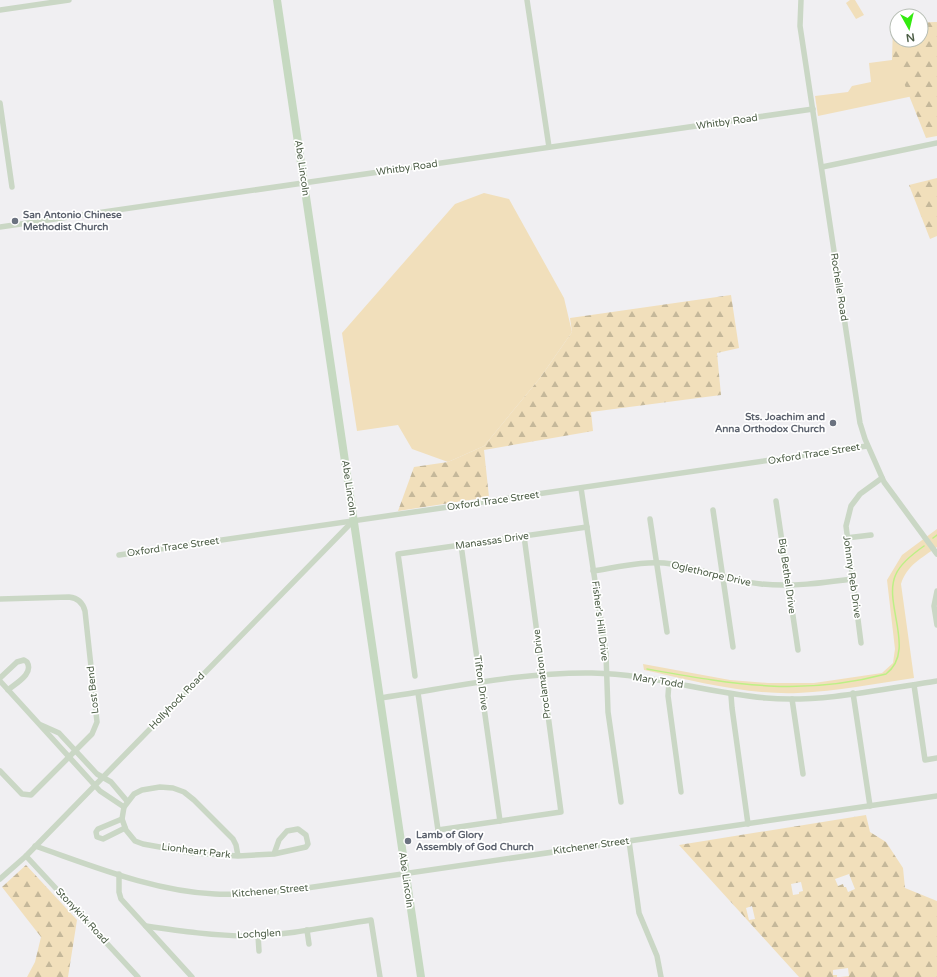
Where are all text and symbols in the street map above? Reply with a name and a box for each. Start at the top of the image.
north arrow [889,8,929,48]
text: N [905,30,916,44]
street label: Whitby Road [696,112,758,132]
street label: Abe Lincoln [292,139,312,197]
street label: Whitby Road [376,158,438,178]
place label: San Antonio Chinese Methodist Church [23,209,122,233]
marker: San Antonio Chinese Methodist Church [10,216,20,226]
street label: Rochelle Road [828,252,850,322]
place label: Sts. Joachim and Anna Orthodox Church [715,411,825,435]
marker: Sts. Joachim and Anna Orthodox Church [828,418,838,428]
street label: Oxford Trace Street [767,441,861,467]
street label: Abe Lincoln [339,459,359,517]
street label: Oxford Trace Street [446,489,540,513]
street label: Manassas Drive [454,530,530,552]
street label: Oxford Trace Street [126,535,220,559]
street label: Johnny Reb Drive [840,535,864,619]
street label: Big Bethel Drive [776,537,798,615]
street label: Oglethorpe Drive [670,559,752,589]
street label: Fisher's Hill Drive [589,580,611,662]
street label: Proclamation Drive [531,628,553,720]
street label: Tifton Drive [471,655,491,712]
street label: Lost Bend [85,666,101,714]
street label: Hollyhock Road [147,670,207,732]
street label: Mary Todd [632,671,684,691]
place label: Lamb of Glory Assembly of God Church [416,829,534,853]
street label: Kitchener Street [552,835,630,857]
marker: Lamb of Glory Assembly of God Church [403,836,413,846]
street label: Lionheart Park [161,841,232,861]
street label: Abe Lincoln [396,851,416,909]
street label: Kitchener Street [231,882,309,900]
street label: Stonykirk Road [53,886,111,946]
street label: Lochglen [237,927,281,941]

